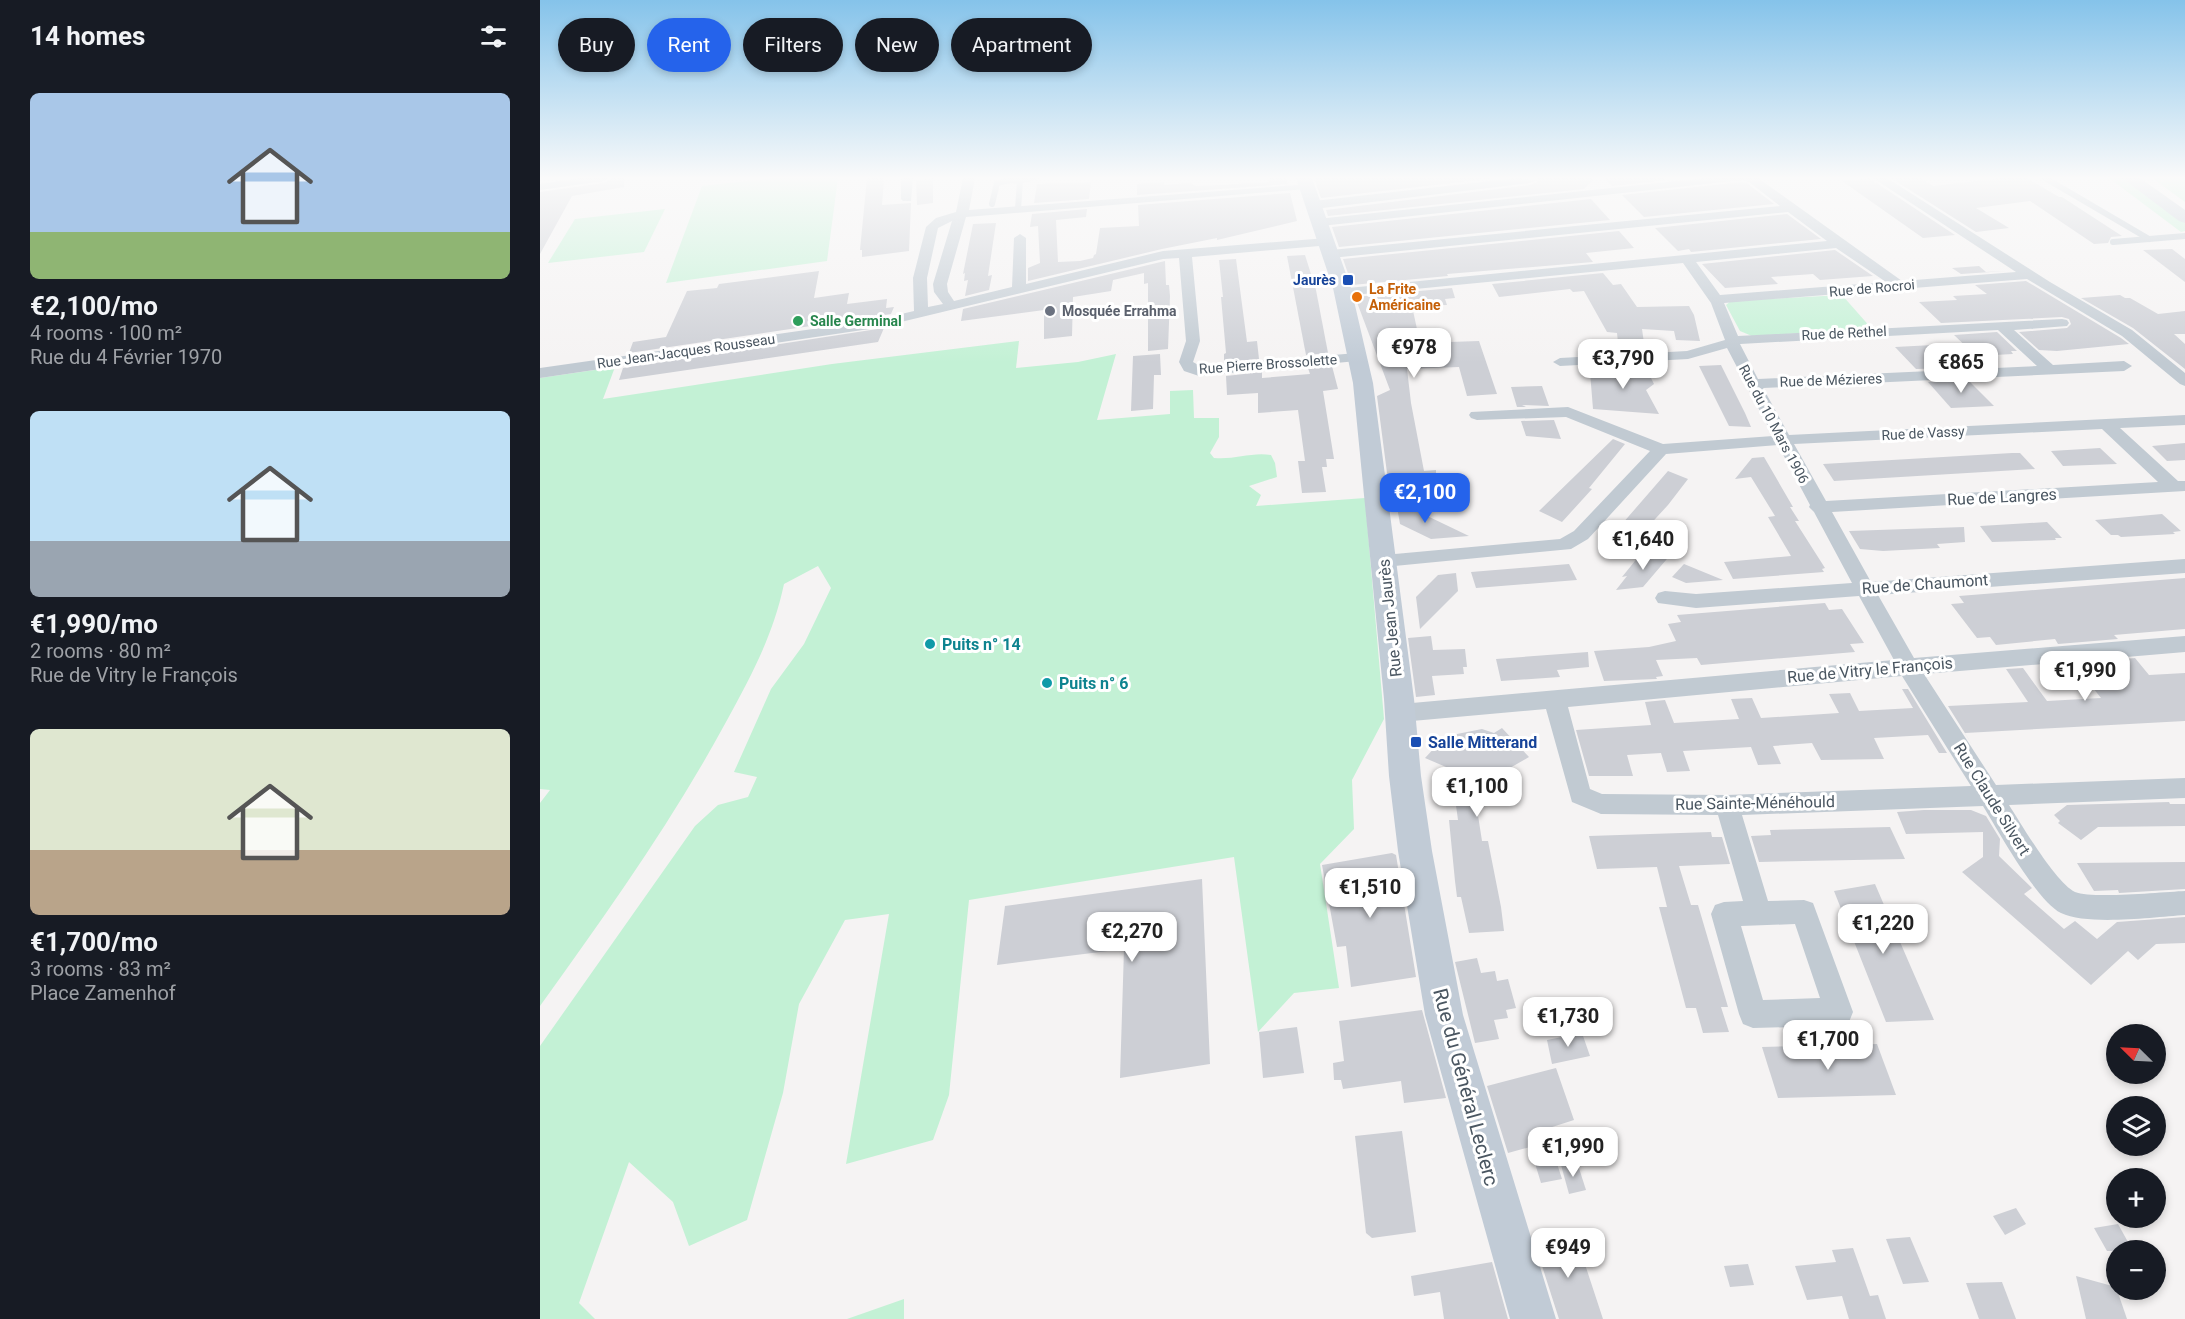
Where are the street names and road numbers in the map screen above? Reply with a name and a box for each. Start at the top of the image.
street label: Rue de Rocroi [1828,276,1916,300]
street label: Rue de Rethel [1801,323,1887,343]
street label: Rue Jean-Jacques Rousseau [596,331,776,371]
street label: Rue Pierre Brossolette [1198,351,1338,377]
street label: Rue du 10 Mars 1906 [1736,362,1812,486]
street label: Rue de Mézieres [1779,370,1883,390]
street label: Rue de Vassy [1881,423,1965,443]
street label: Rue de Langres [1947,485,2057,509]
street label: Rue Jean Jaurès [1374,558,1406,678]
street label: Rue de Chaumont [1861,570,1989,598]
street label: Rue de Vitry le François [1786,653,1954,687]
street label: Rue Claude Silvert [1950,739,2034,859]
street label: Rue Sainte-Ménéhould [1675,792,1835,814]
street label: Rue du Général Leclerc [1428,986,1504,1188]

